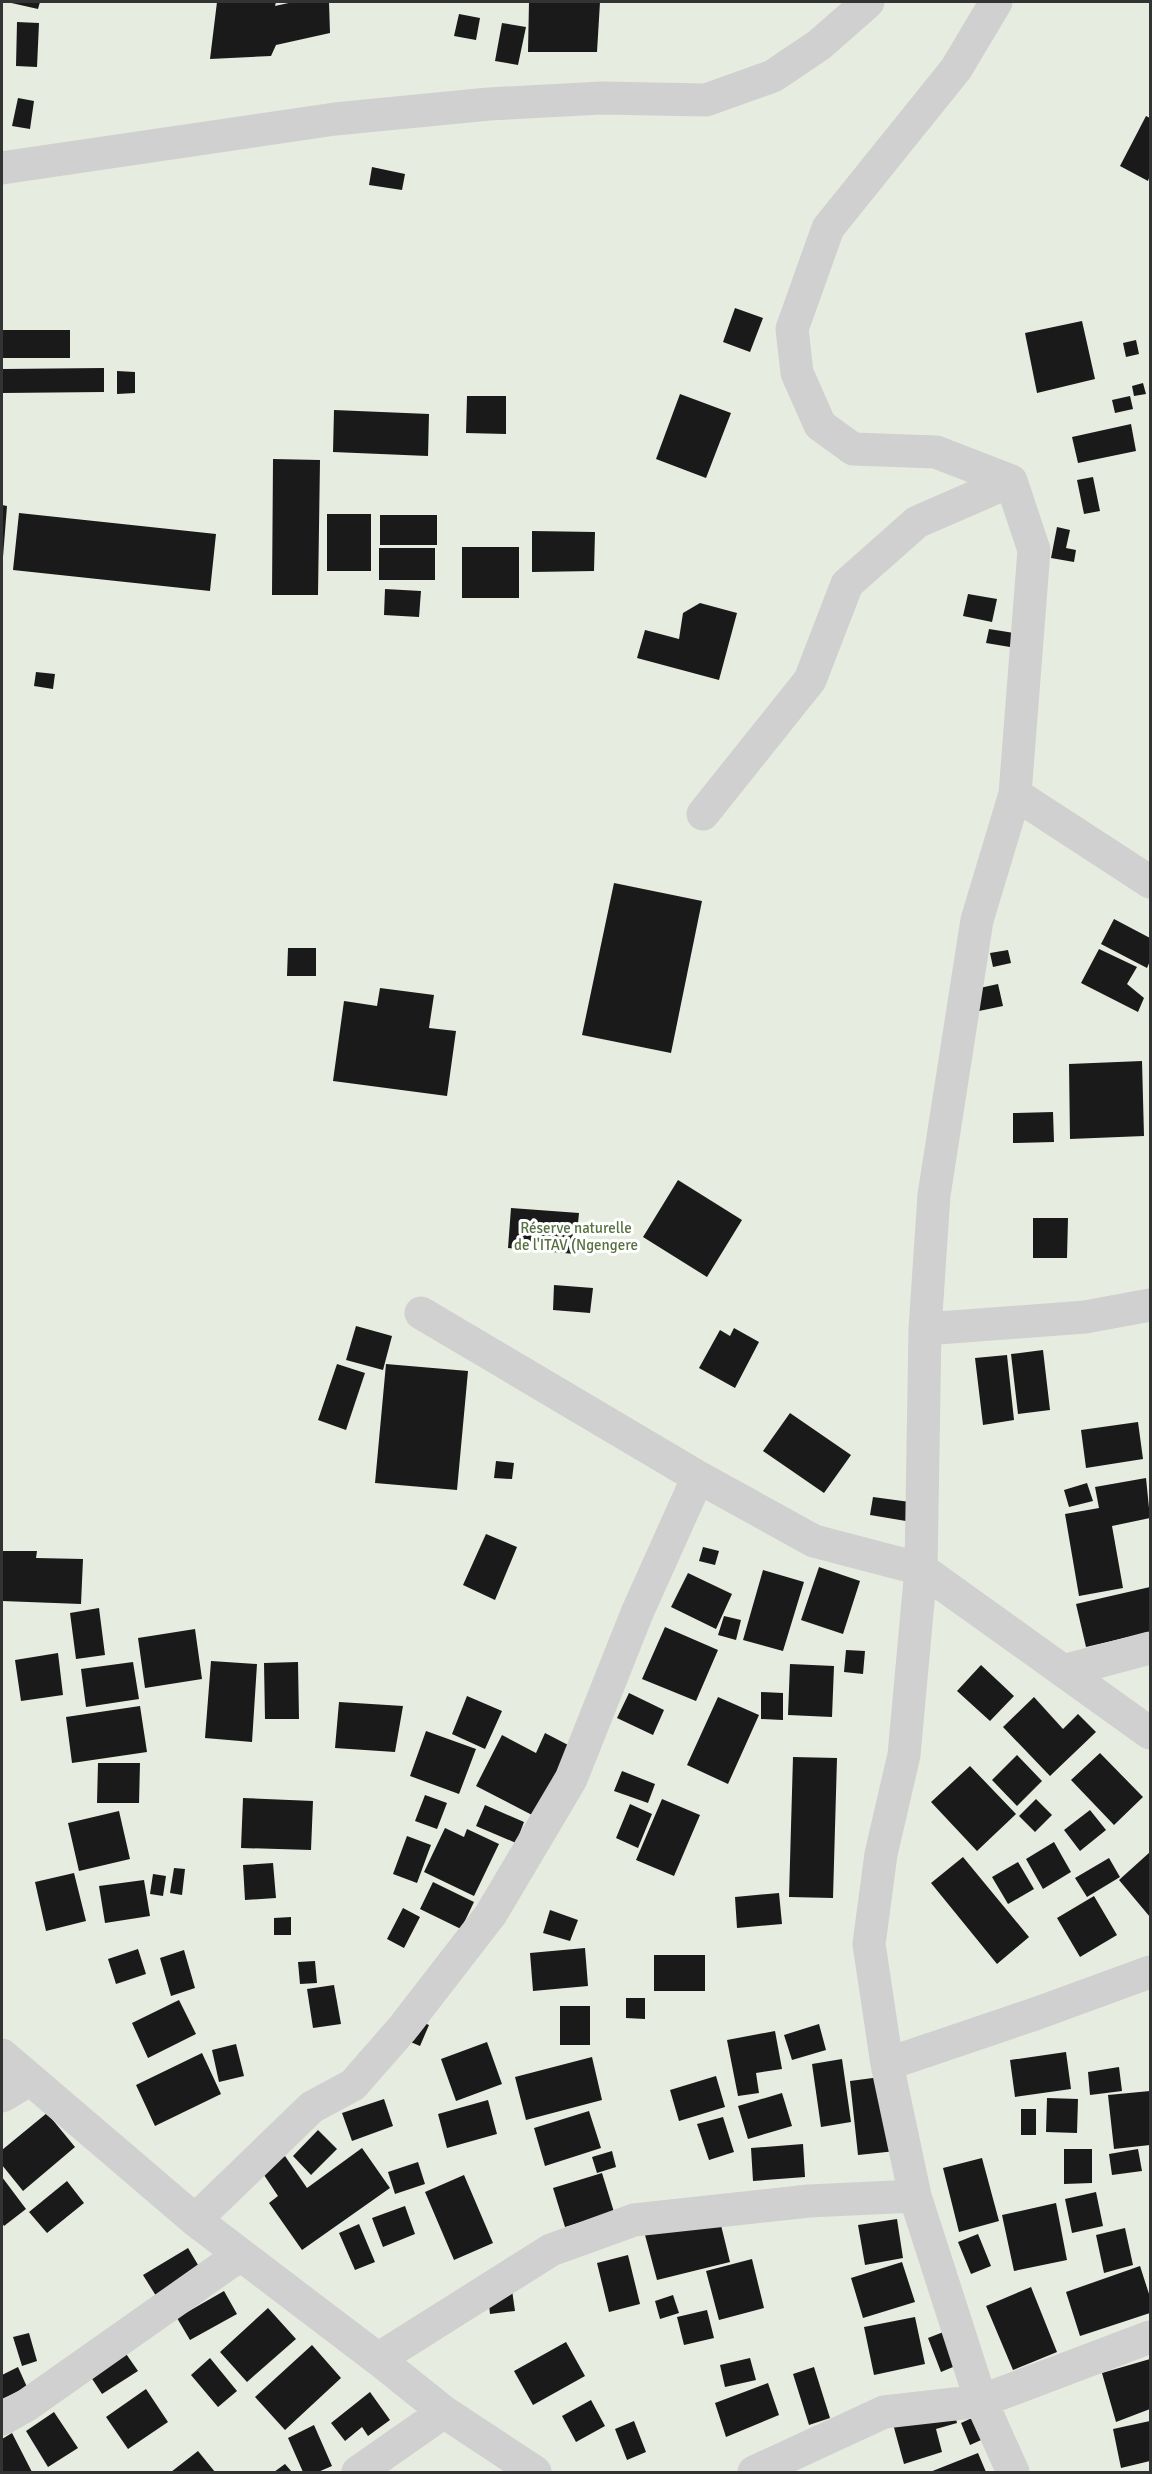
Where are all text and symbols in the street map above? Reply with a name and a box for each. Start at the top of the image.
park label: Réserve naturelle de l'ITAV (Ngengere [514,1219,638,1254]

